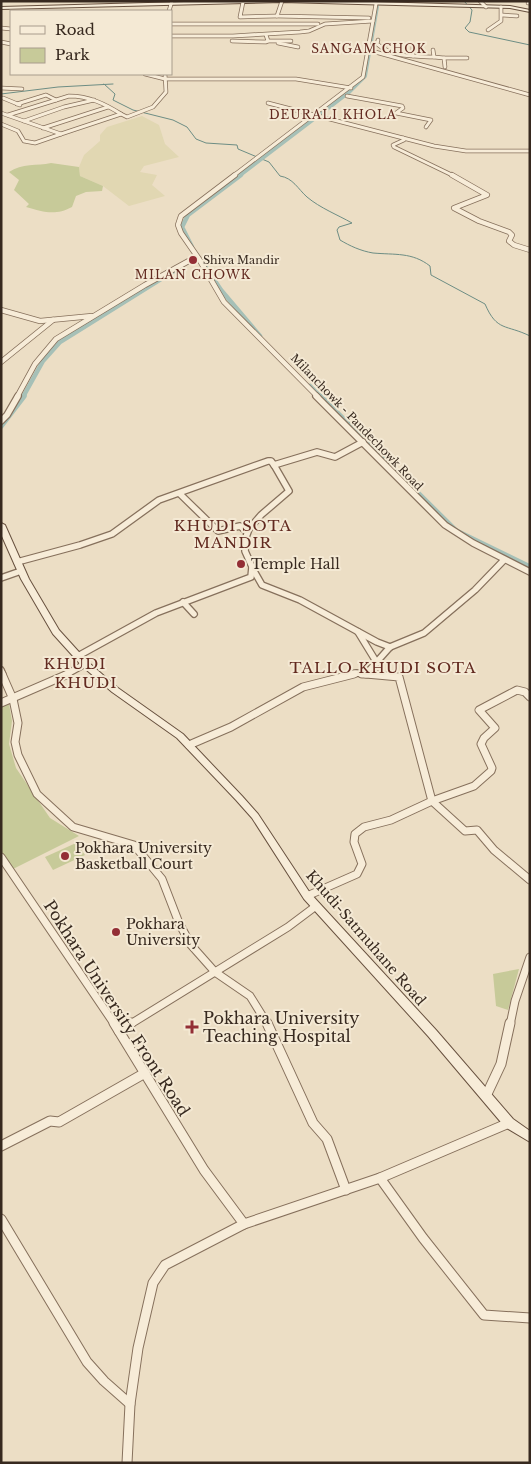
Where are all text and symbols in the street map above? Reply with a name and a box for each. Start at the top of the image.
legend [10,10,172,75]
text: Road [55,20,95,39]
district label: SANGAM CHOK [311,41,427,56]
text: Park [55,45,91,64]
district label: DEURALI KHOLA [269,107,397,122]
place label: Shiva Mandir [203,253,280,267]
marker: Shiva Mandir [187,254,199,266]
district label: MILAN CHOWK [135,267,251,282]
street label: Milanchowk - Pandechowk Road [288,351,426,494]
district label: KHUDI SOTA MANDIR [174,516,292,552]
place label: Temple Hall [251,555,340,573]
marker: Temple Hall [235,558,247,570]
district label: KHUDI [44,654,106,673]
district label: TALLO KHUDI SOTA [289,658,477,677]
district label: KHUDI [55,673,117,692]
place label: Pokhara University Basketball Court [75,839,212,873]
marker: Pokhara University Basketball Court [59,850,71,862]
street label: Khudi-Satmuhane Road [302,867,430,1010]
street label: Pokhara University Front Road [40,896,194,1120]
place label: Pokhara University [126,915,200,949]
marker: Pokhara University [110,926,122,938]
place label: Pokhara University Teaching Hospital [203,1008,360,1046]
marker: Pokhara University Teaching Hospital [185,1020,199,1034]

